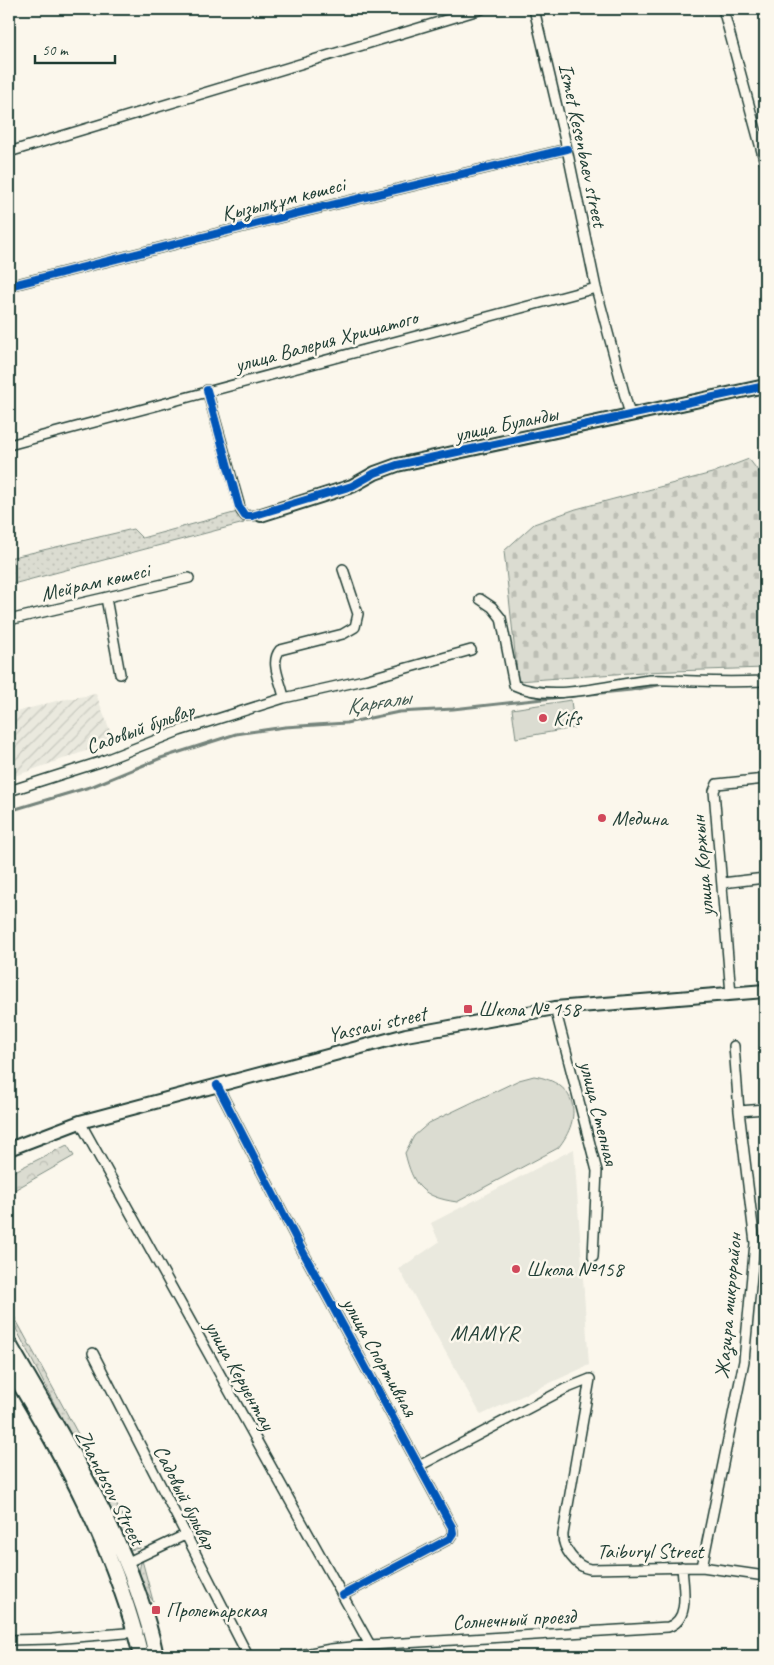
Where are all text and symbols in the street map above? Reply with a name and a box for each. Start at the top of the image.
scale bar [35,32,115,64]
text: 50 m [42,41,69,60]
street label: Ismet Kesenbaev street [553,61,613,231]
street label: Қызылқұм көшесі [219,170,351,228]
street label: улица Валерия Хрищатого [230,303,423,378]
street label: улица Буланды [450,400,562,448]
street label: Мейрам көшесі [38,556,155,607]
water label: Қарғалы [344,683,416,721]
street label: Садовый бульвар [82,696,199,760]
place label: Kifs [553,705,583,731]
marker: Kifs [537,712,549,724]
place label: Медина [612,805,670,831]
marker: Медина [596,812,608,824]
street label: улица Коржын [685,813,720,920]
place label: Школа № 158 [478,996,583,1022]
street label: Yassaui street [325,999,432,1048]
marker: Школа № 158 [462,1003,474,1015]
street label: улица Степная [573,1056,625,1169]
street label: Жазира микрорайон [709,1231,748,1380]
place label: Школа №158 [526,1256,626,1282]
marker: Школа №158 [510,1263,522,1275]
street label: улица Спортивная [336,1291,424,1422]
street label: улица Керуентау [198,1314,282,1436]
district label: MAMYR [450,1319,522,1347]
street label: Zhandosov Street [70,1425,151,1551]
street label: Садовый бульвар [148,1441,223,1554]
street label: Taiburyl Street [597,1538,705,1564]
place label: Пролетарская [166,1597,267,1623]
street label: Солнечный проезд [452,1603,579,1635]
marker: Пролетарская [150,1604,162,1616]

